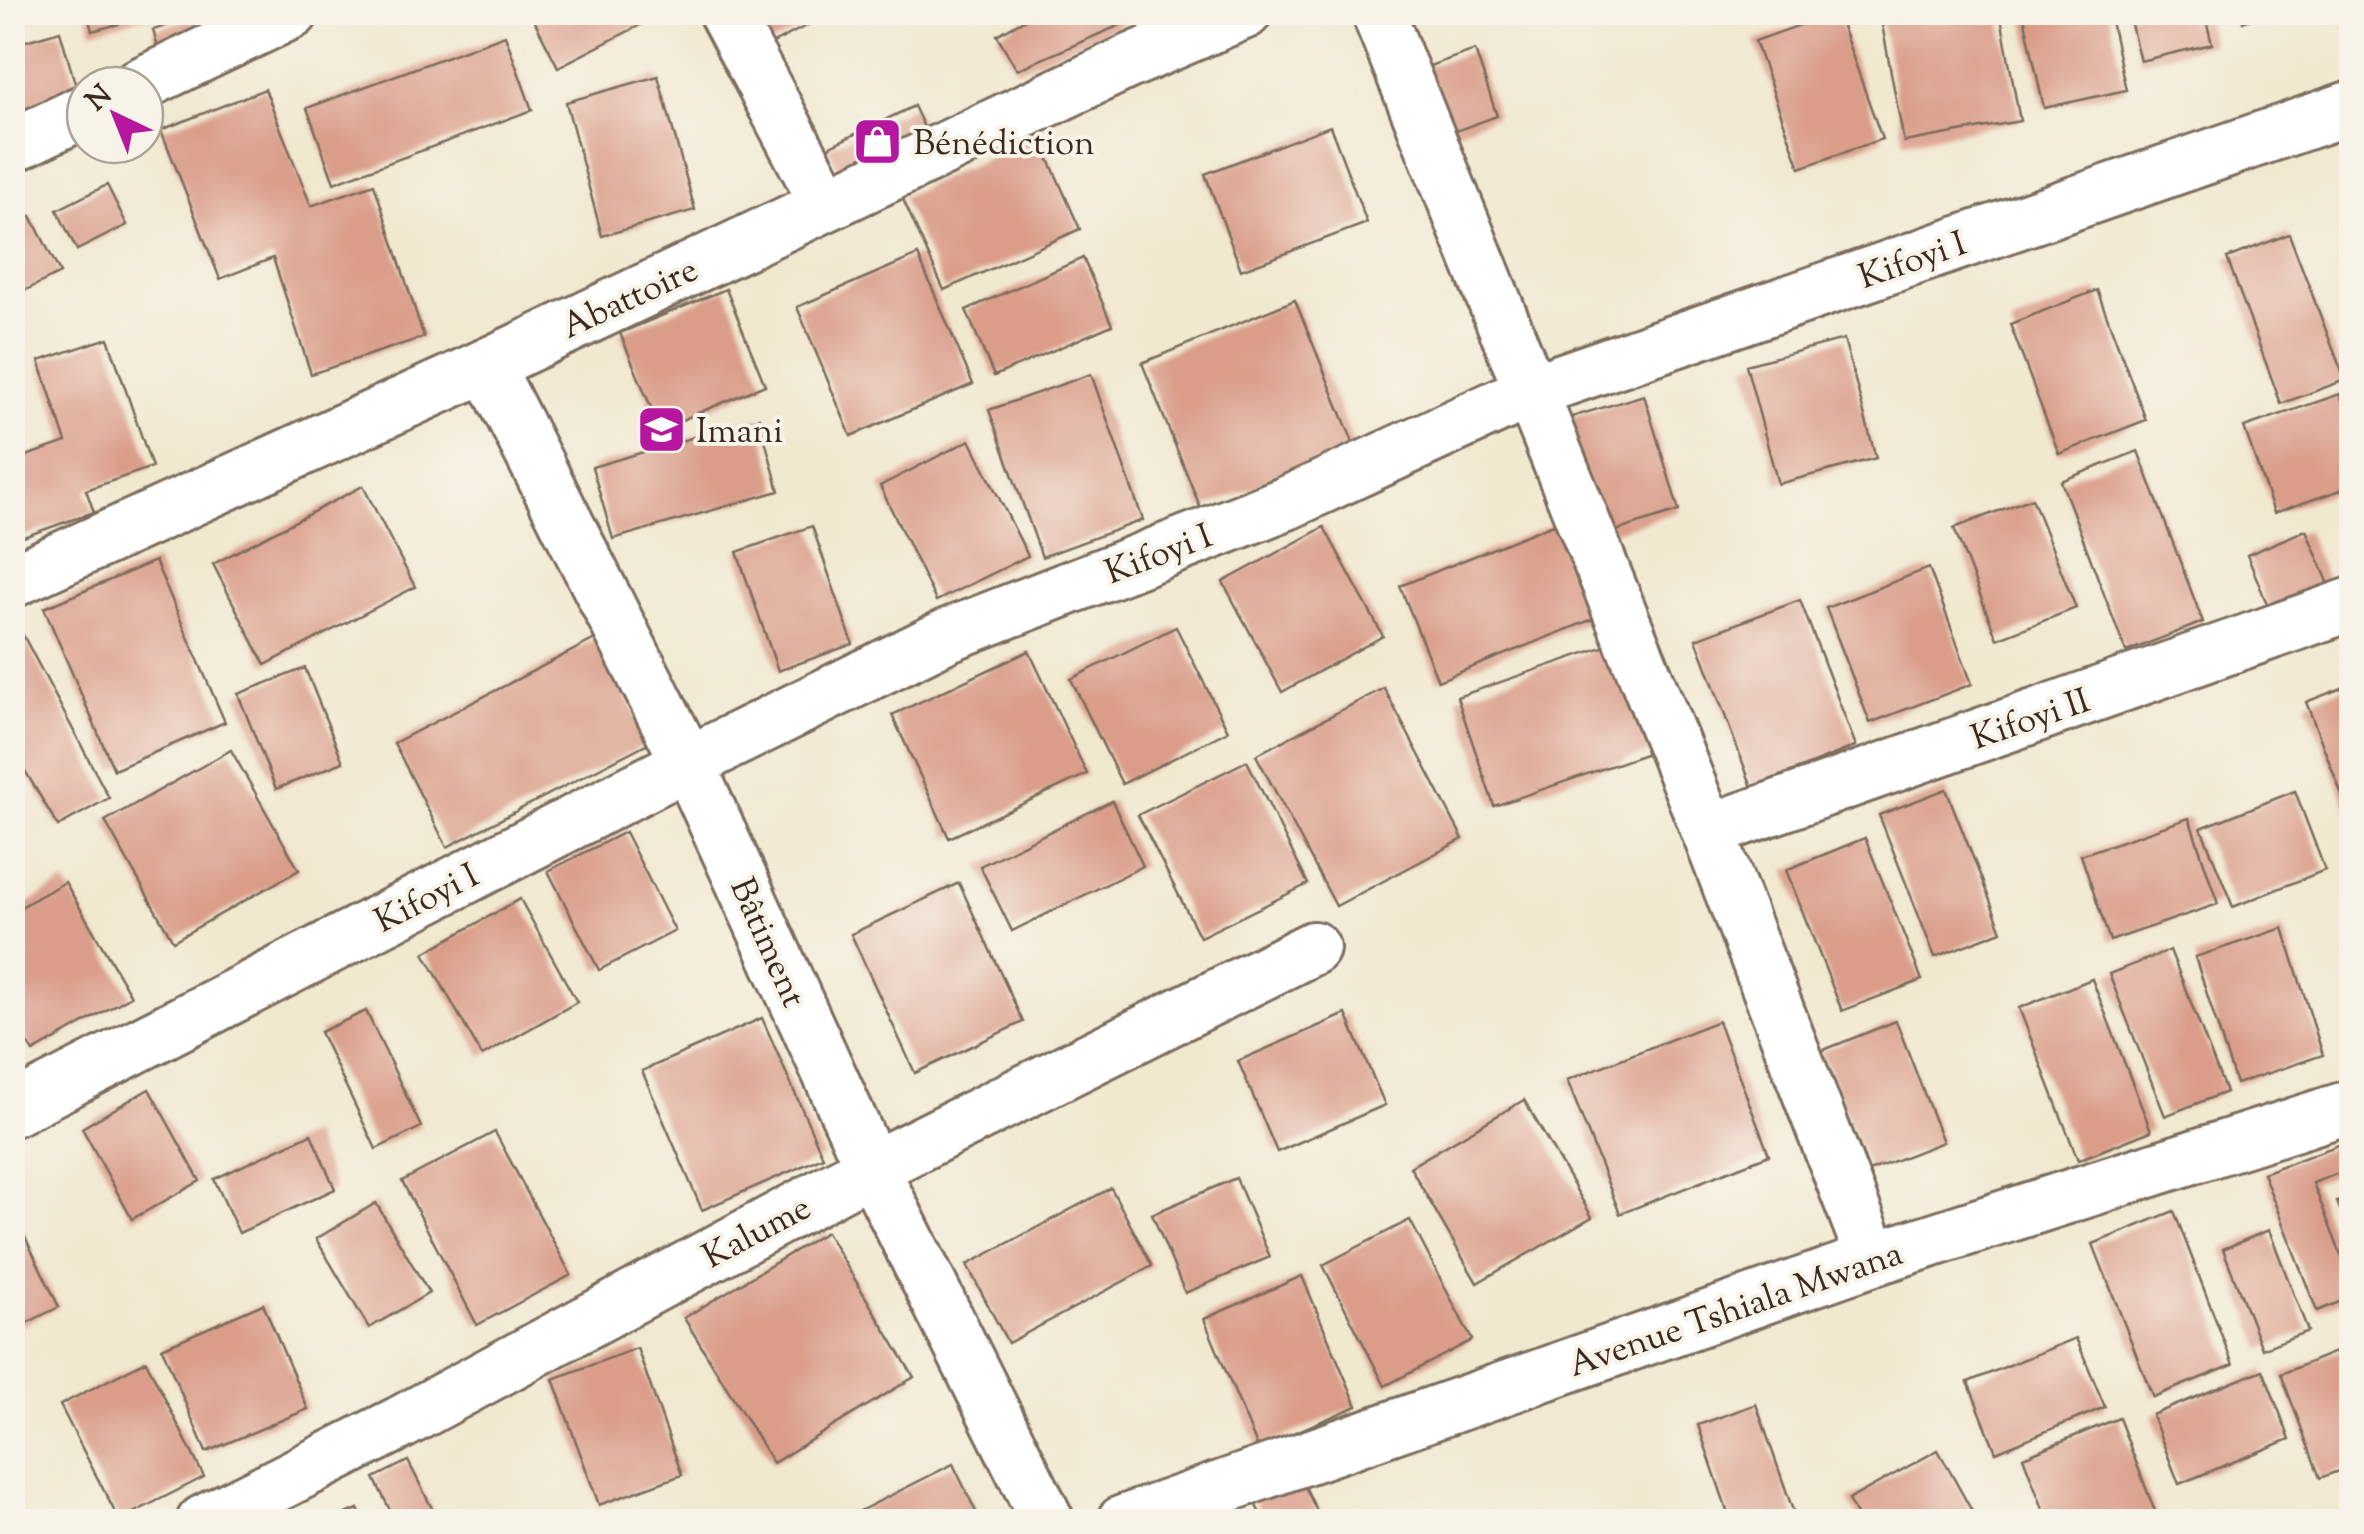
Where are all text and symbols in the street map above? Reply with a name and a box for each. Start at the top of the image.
north arrow [65,65,165,165]
text: N [78,77,122,121]
shop icon: Bénédiction [852,116,904,168]
place label: Bénédiction [913,120,1095,171]
street label: Kifoyi I [1852,220,1974,305]
street label: Abattoire [554,246,707,354]
school or university icon: Imani [635,404,687,456]
place label: Imani [696,408,783,459]
street label: Kifoyi I [1098,513,1220,600]
street label: Kifoyi II [1965,677,2097,765]
street label: Kifoyi I [367,852,489,948]
street label: Bâtiment [715,870,817,1016]
street label: Kalume [694,1184,821,1284]
street label: Avenue Tshiala Mwana [1562,1230,1910,1392]

